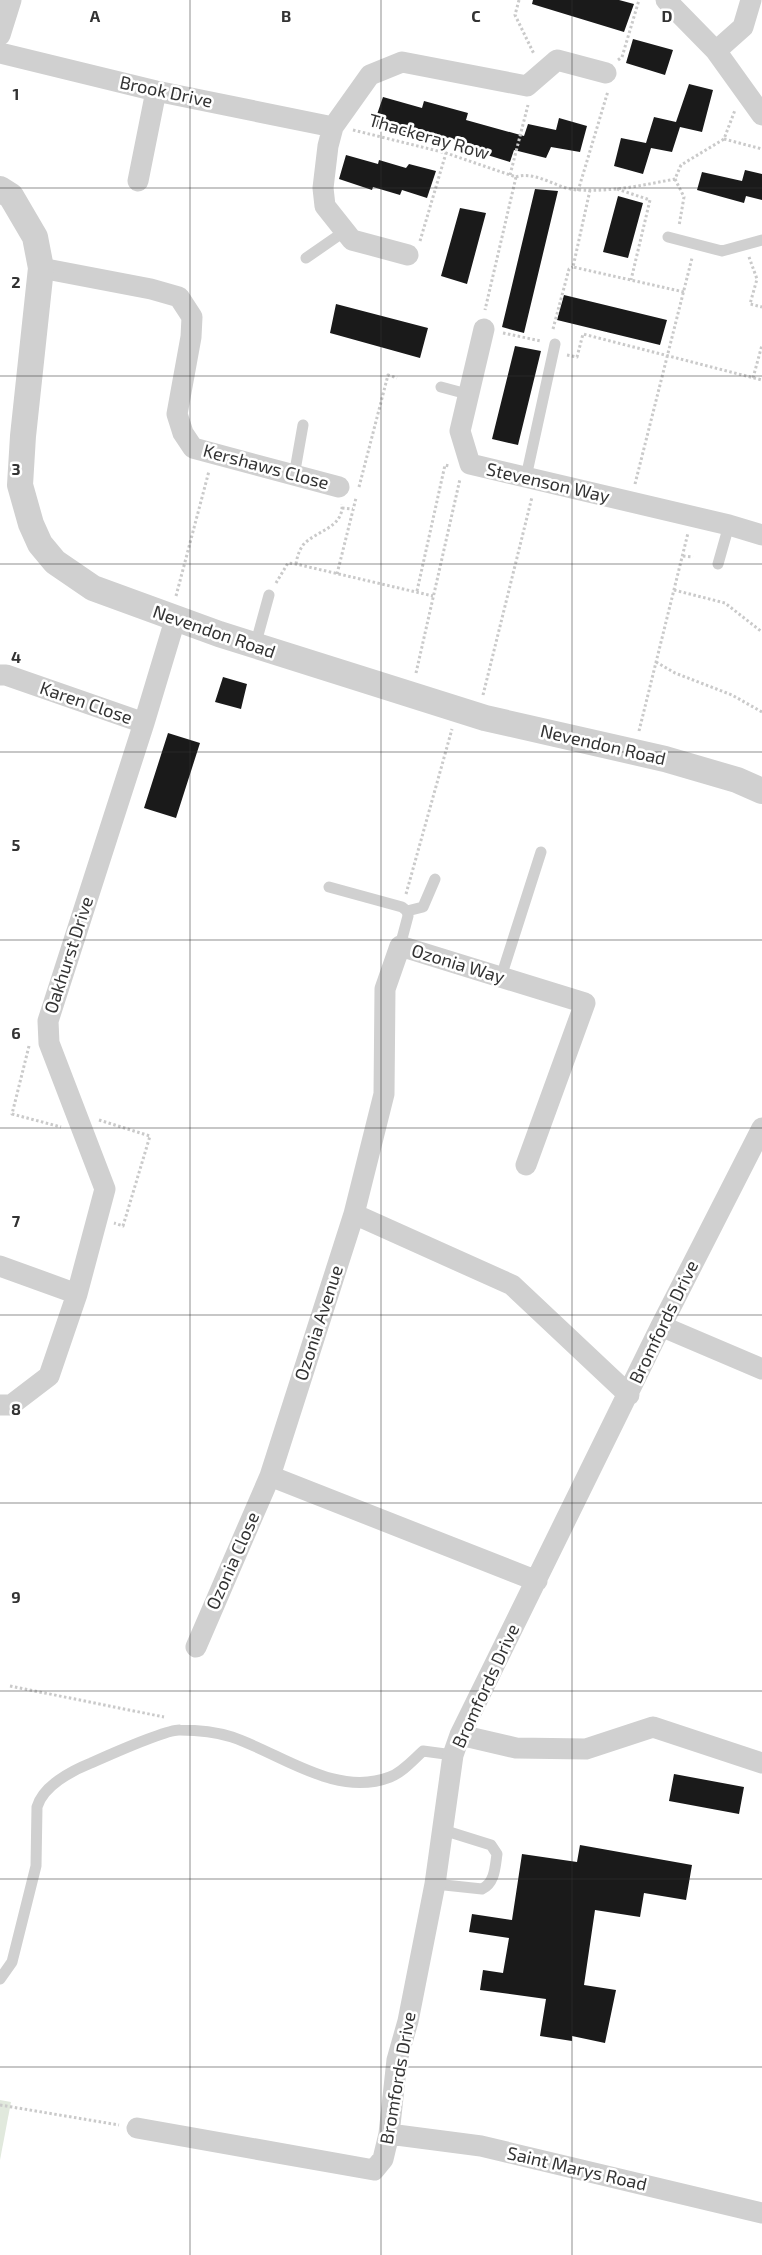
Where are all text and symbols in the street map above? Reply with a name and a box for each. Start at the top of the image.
text: A [90,6,101,25]
text: B [281,6,291,25]
text: C [471,6,481,25]
text: D [662,6,673,25]
street label: Brook Drive [118,70,215,112]
text: 1 [13,84,19,103]
street label: Thackeray Row [366,108,492,164]
text: 2 [11,272,21,291]
street label: Kershaws Close [201,439,332,493]
street label: Stevenson Way [484,457,612,507]
text: 3 [11,459,21,478]
street label: Nevendon Road [150,600,279,662]
text: 4 [11,647,21,666]
street label: Karen Close [37,676,135,728]
street label: Nevendon Road [538,719,668,769]
text: 5 [12,835,21,854]
street label: Oakhurst Drive [39,893,97,1016]
street label: Ozonia Way [409,938,508,988]
text: 6 [11,1023,21,1042]
text: 7 [12,1211,21,1230]
street label: Bromfords Drive [624,1256,702,1387]
street label: Ozonia Avenue [289,1262,347,1383]
text: 8 [11,1399,21,1418]
street label: Ozonia Close [201,1508,263,1613]
text: 9 [11,1587,21,1606]
street label: Bromfords Drive [447,1620,523,1751]
street label: Bromfords Drive [375,2010,420,2146]
street label: Saint Marys Road [505,2141,649,2195]

